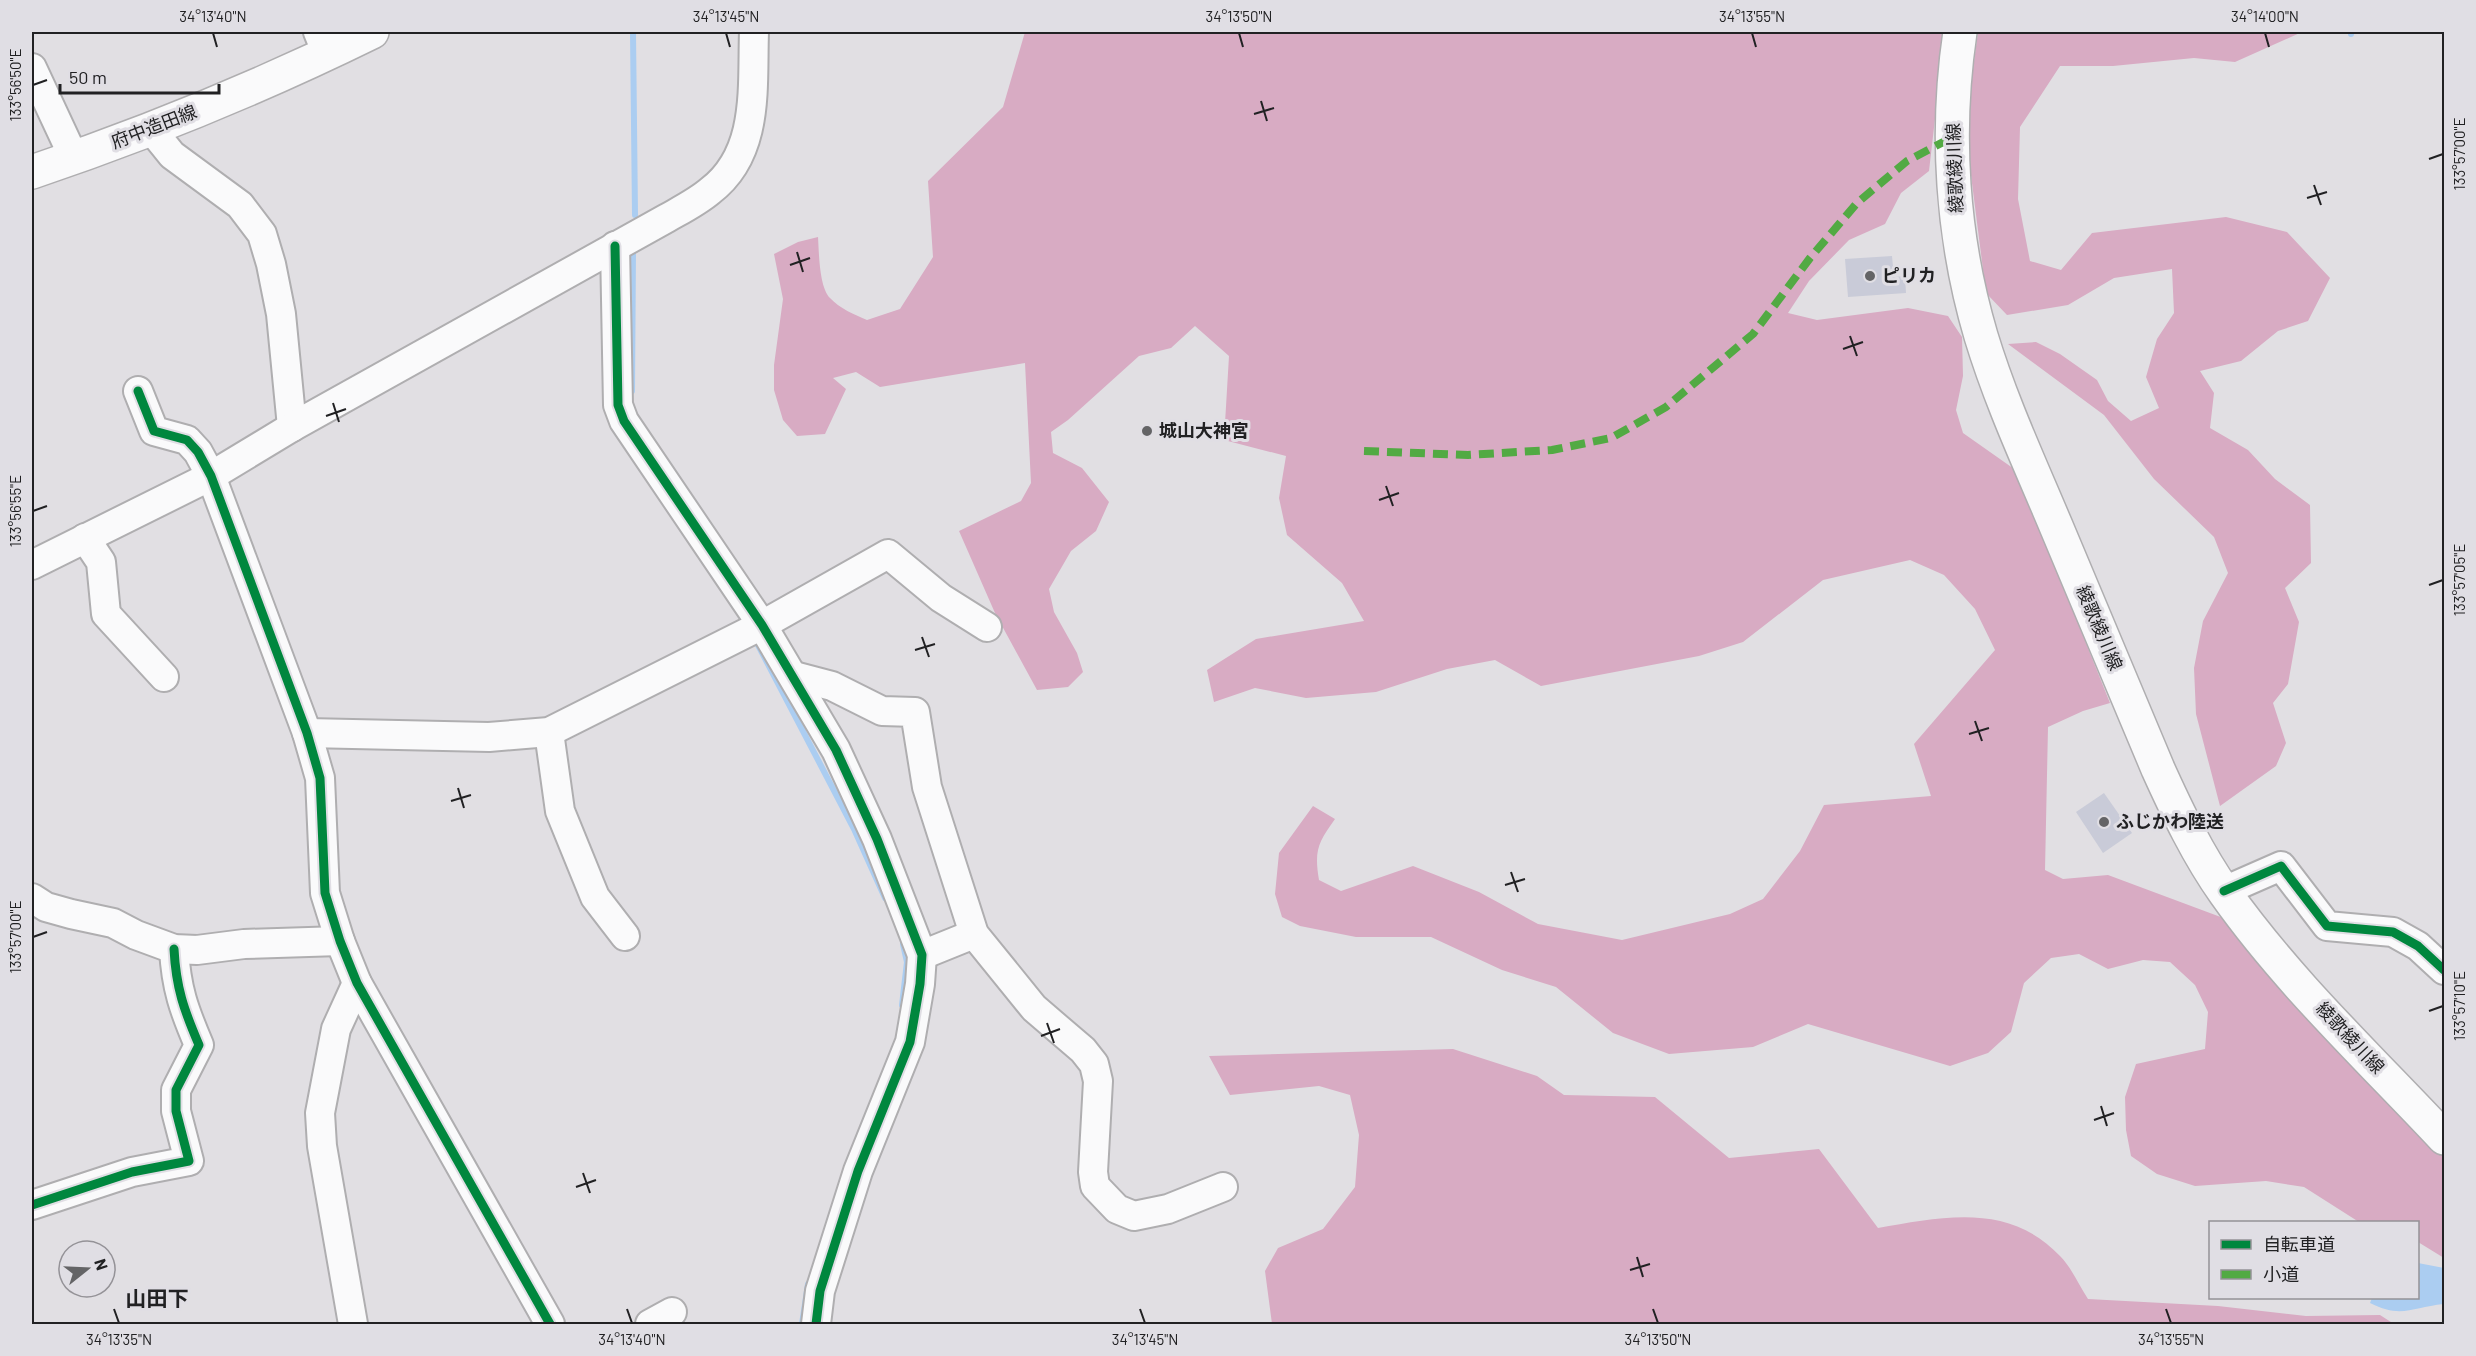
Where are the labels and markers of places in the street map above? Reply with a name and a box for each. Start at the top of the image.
place label: ピリカ [1882,264,1936,286]
marker: ピリカ [1863,269,1877,283]
place label: 城山大神宮 [1159,419,1249,441]
marker: 城山大神宮 [1140,424,1154,438]
place label: ふじかわ陸送 [2116,810,2224,832]
marker: ふじかわ陸送 [2097,815,2111,829]

